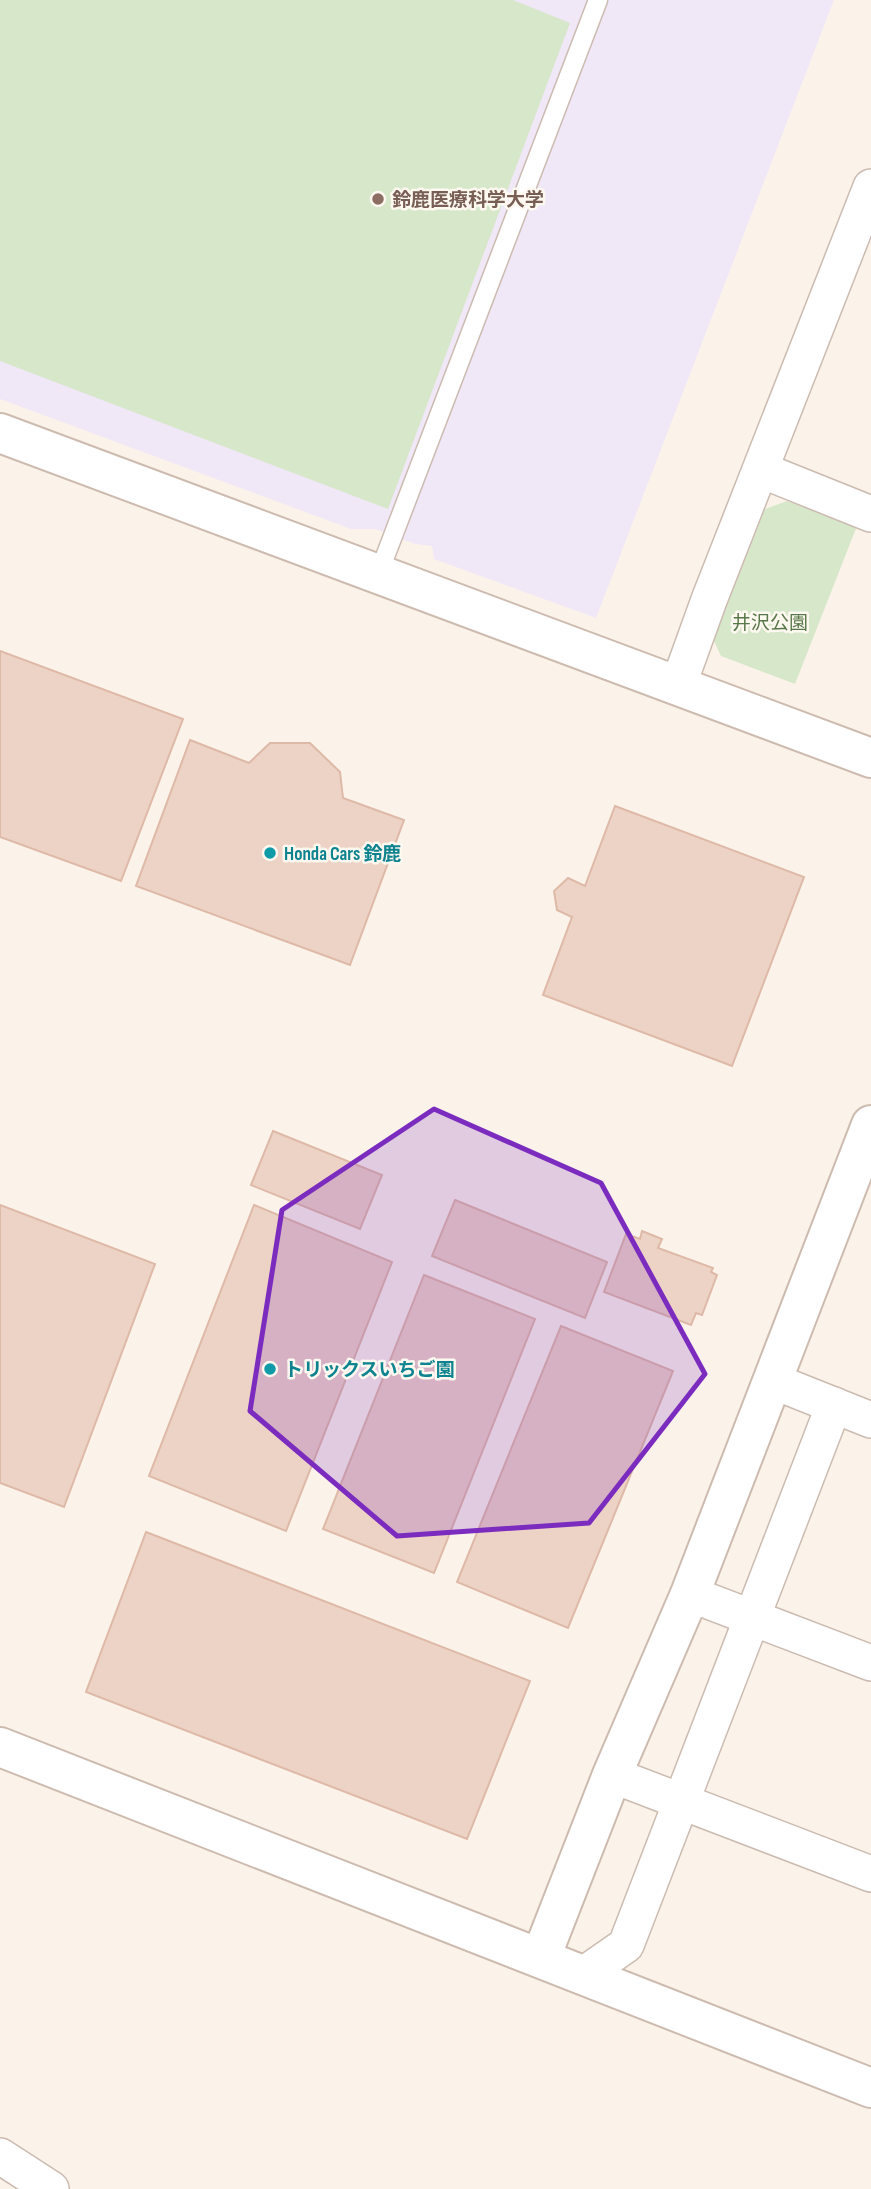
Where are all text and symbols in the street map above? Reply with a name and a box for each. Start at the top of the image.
place label: 鈴鹿医療科学大学 [392,189,544,212]
marker: 鈴鹿医療科学大学 [370,191,386,207]
park label: 井沢公園 [732,612,808,635]
place label: Honda Cars 鈴鹿 [284,843,401,866]
marker: Honda Cars 鈴鹿 [262,845,278,861]
place label: トリックスいちご園 [284,1359,454,1382]
marker: トリックスいちご園 [262,1361,278,1377]

